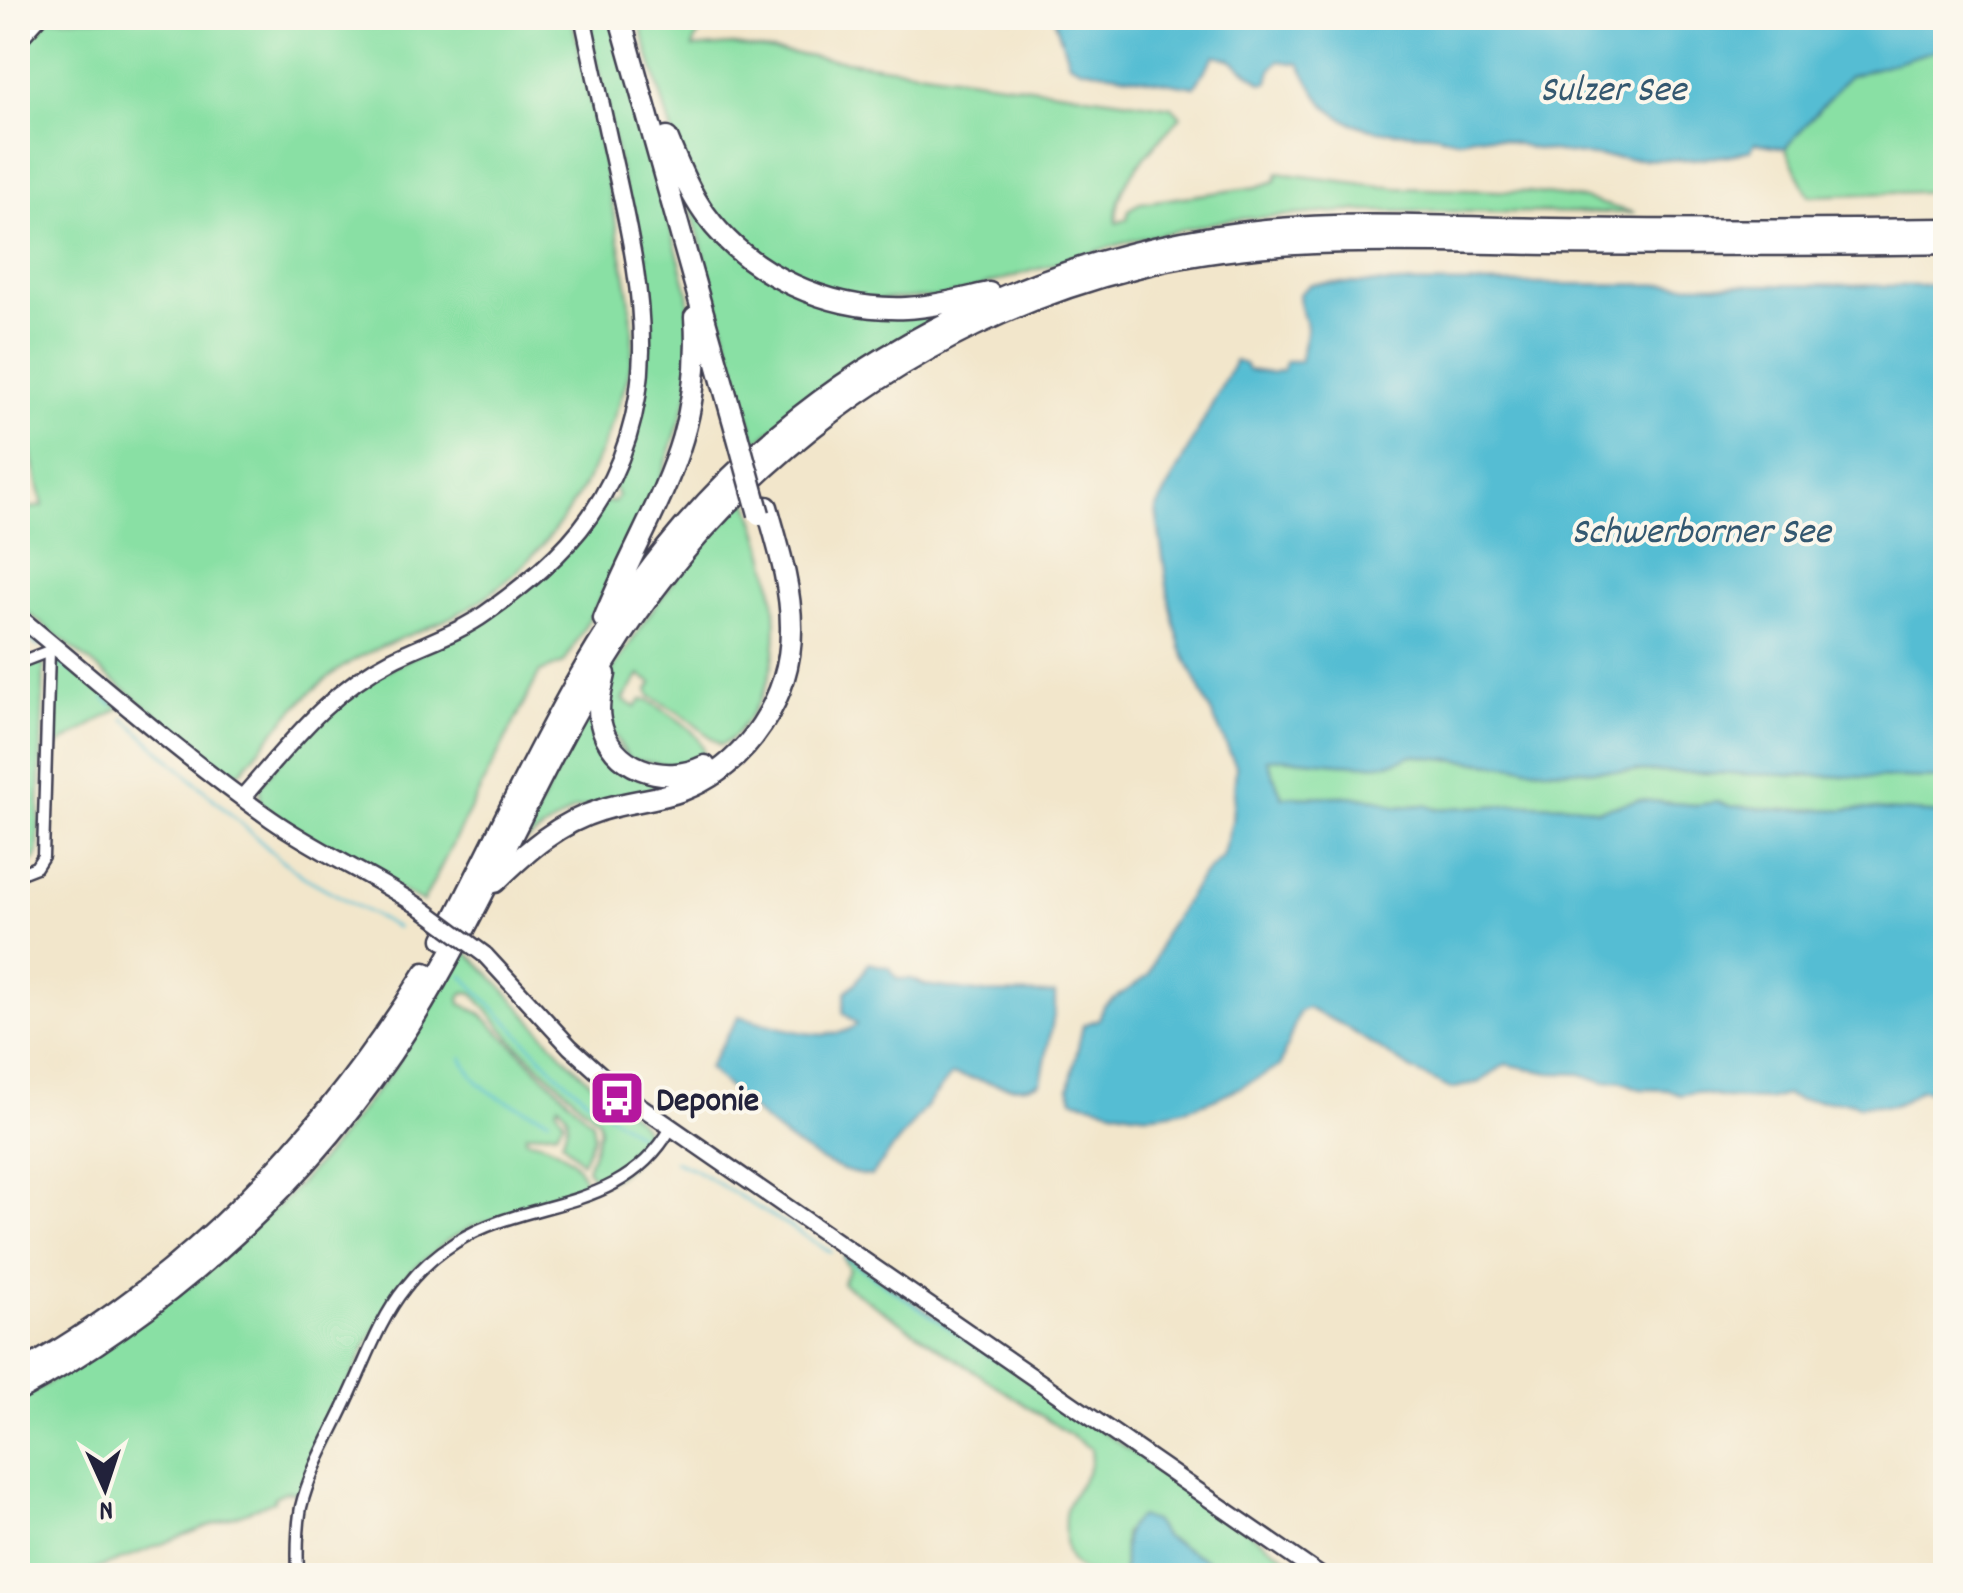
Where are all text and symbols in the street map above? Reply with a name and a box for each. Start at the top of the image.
water label: Sulzer See [1540,65,1688,120]
water label: Schwerborner See [1571,507,1833,562]
bus stop icon: Deponie [587,1068,647,1128]
place label: Deponie [656,1078,759,1128]
north arrow [55,1438,155,1538]
text: N [98,1488,114,1528]

